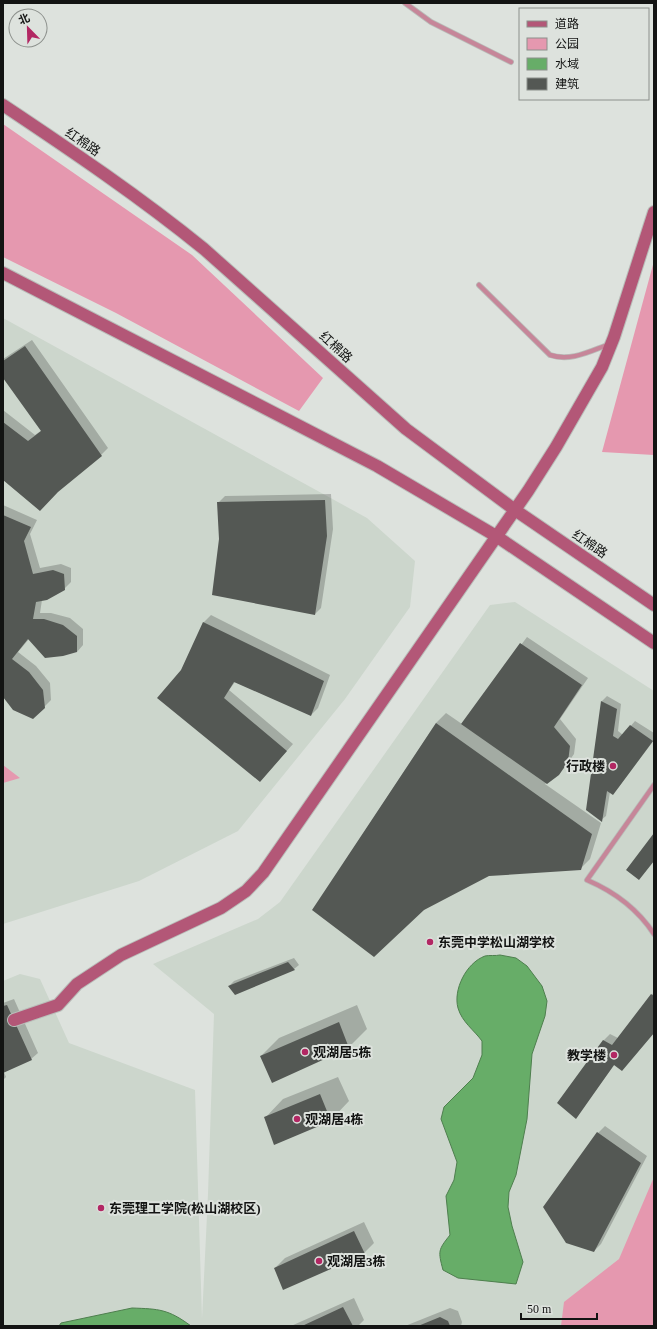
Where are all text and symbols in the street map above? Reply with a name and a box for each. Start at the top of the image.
north arrow [8,8,48,48]
legend [519,8,649,100]
text: 北 [17,11,31,26]
text: 道路 [555,17,579,31]
text: 公园 [555,37,579,51]
text: 水域 [555,57,579,71]
text: 建筑 [555,77,579,91]
street label: 红棉路 [63,125,103,159]
street label: 红棉路 [316,328,356,366]
street label: 红棉路 [570,527,610,561]
place label: 行政楼 [566,759,605,774]
marker: 行政楼 [608,761,618,771]
place label: 东莞中学松山湖学校 [438,935,555,950]
marker: 东莞中学松山湖学校 [425,937,435,947]
place label: 观湖居5栋 [313,1045,372,1060]
marker: 观湖居5栋 [300,1047,310,1057]
place label: 教学楼 [567,1048,606,1063]
marker: 教学楼 [609,1050,619,1060]
place label: 观湖居4栋 [305,1112,364,1127]
marker: 观湖居4栋 [292,1114,302,1124]
place label: 东莞理工学院(松山湖校区) [109,1201,261,1216]
marker: 东莞理工学院(松山湖校区) [96,1203,106,1213]
place label: 观湖居3栋 [327,1254,386,1269]
marker: 观湖居3栋 [314,1256,324,1266]
scale bar [521,1295,597,1321]
text: 50 m [527,1302,552,1316]

